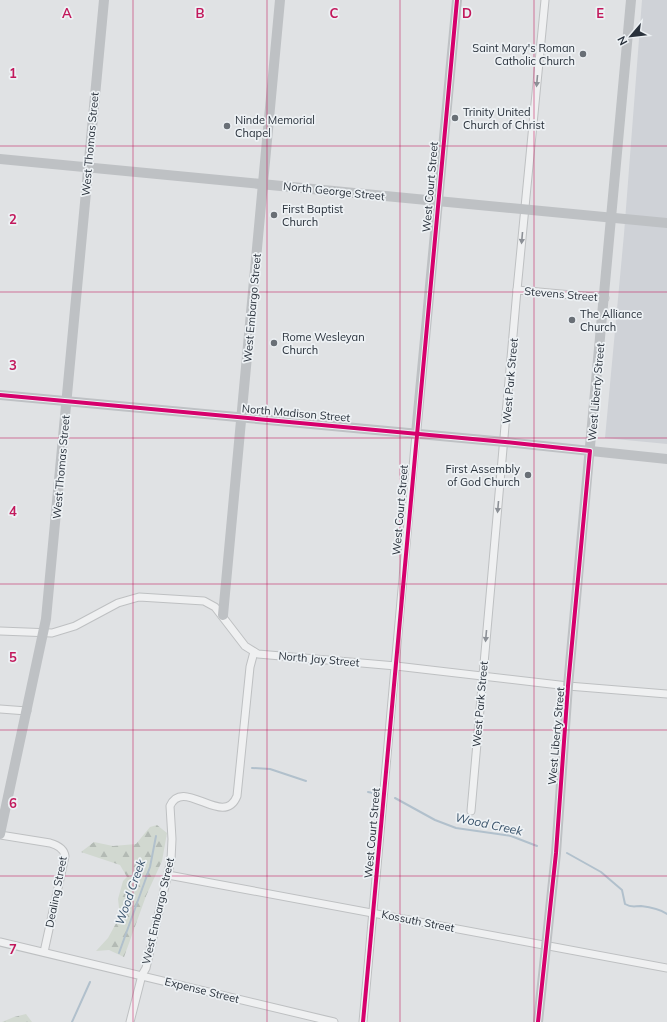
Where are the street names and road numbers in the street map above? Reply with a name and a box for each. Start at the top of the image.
street label: West Thomas Street [78,91,102,196]
street label: West Court Street [419,141,441,233]
street label: North George Street [283,179,386,203]
street label: West Embargo Street [240,253,264,363]
street label: Stevens Street [524,284,598,304]
street label: West Park Street [499,337,521,425]
street label: West Liberty Street [585,342,607,442]
street label: North Madison Street [241,401,351,425]
street label: West Thomas Street [49,414,73,519]
street label: West Court Street [389,464,411,556]
street label: North Jay Street [278,648,360,670]
street label: West Park Street [469,660,491,748]
street label: West Liberty Street [545,686,567,786]
street label: West Court Street [361,787,383,879]
street label: Dealing Street [42,855,70,929]
street label: West Embargo Street [139,856,177,966]
street label: Kossuth Street [380,907,456,935]
street label: Expense Street [163,974,241,1006]

